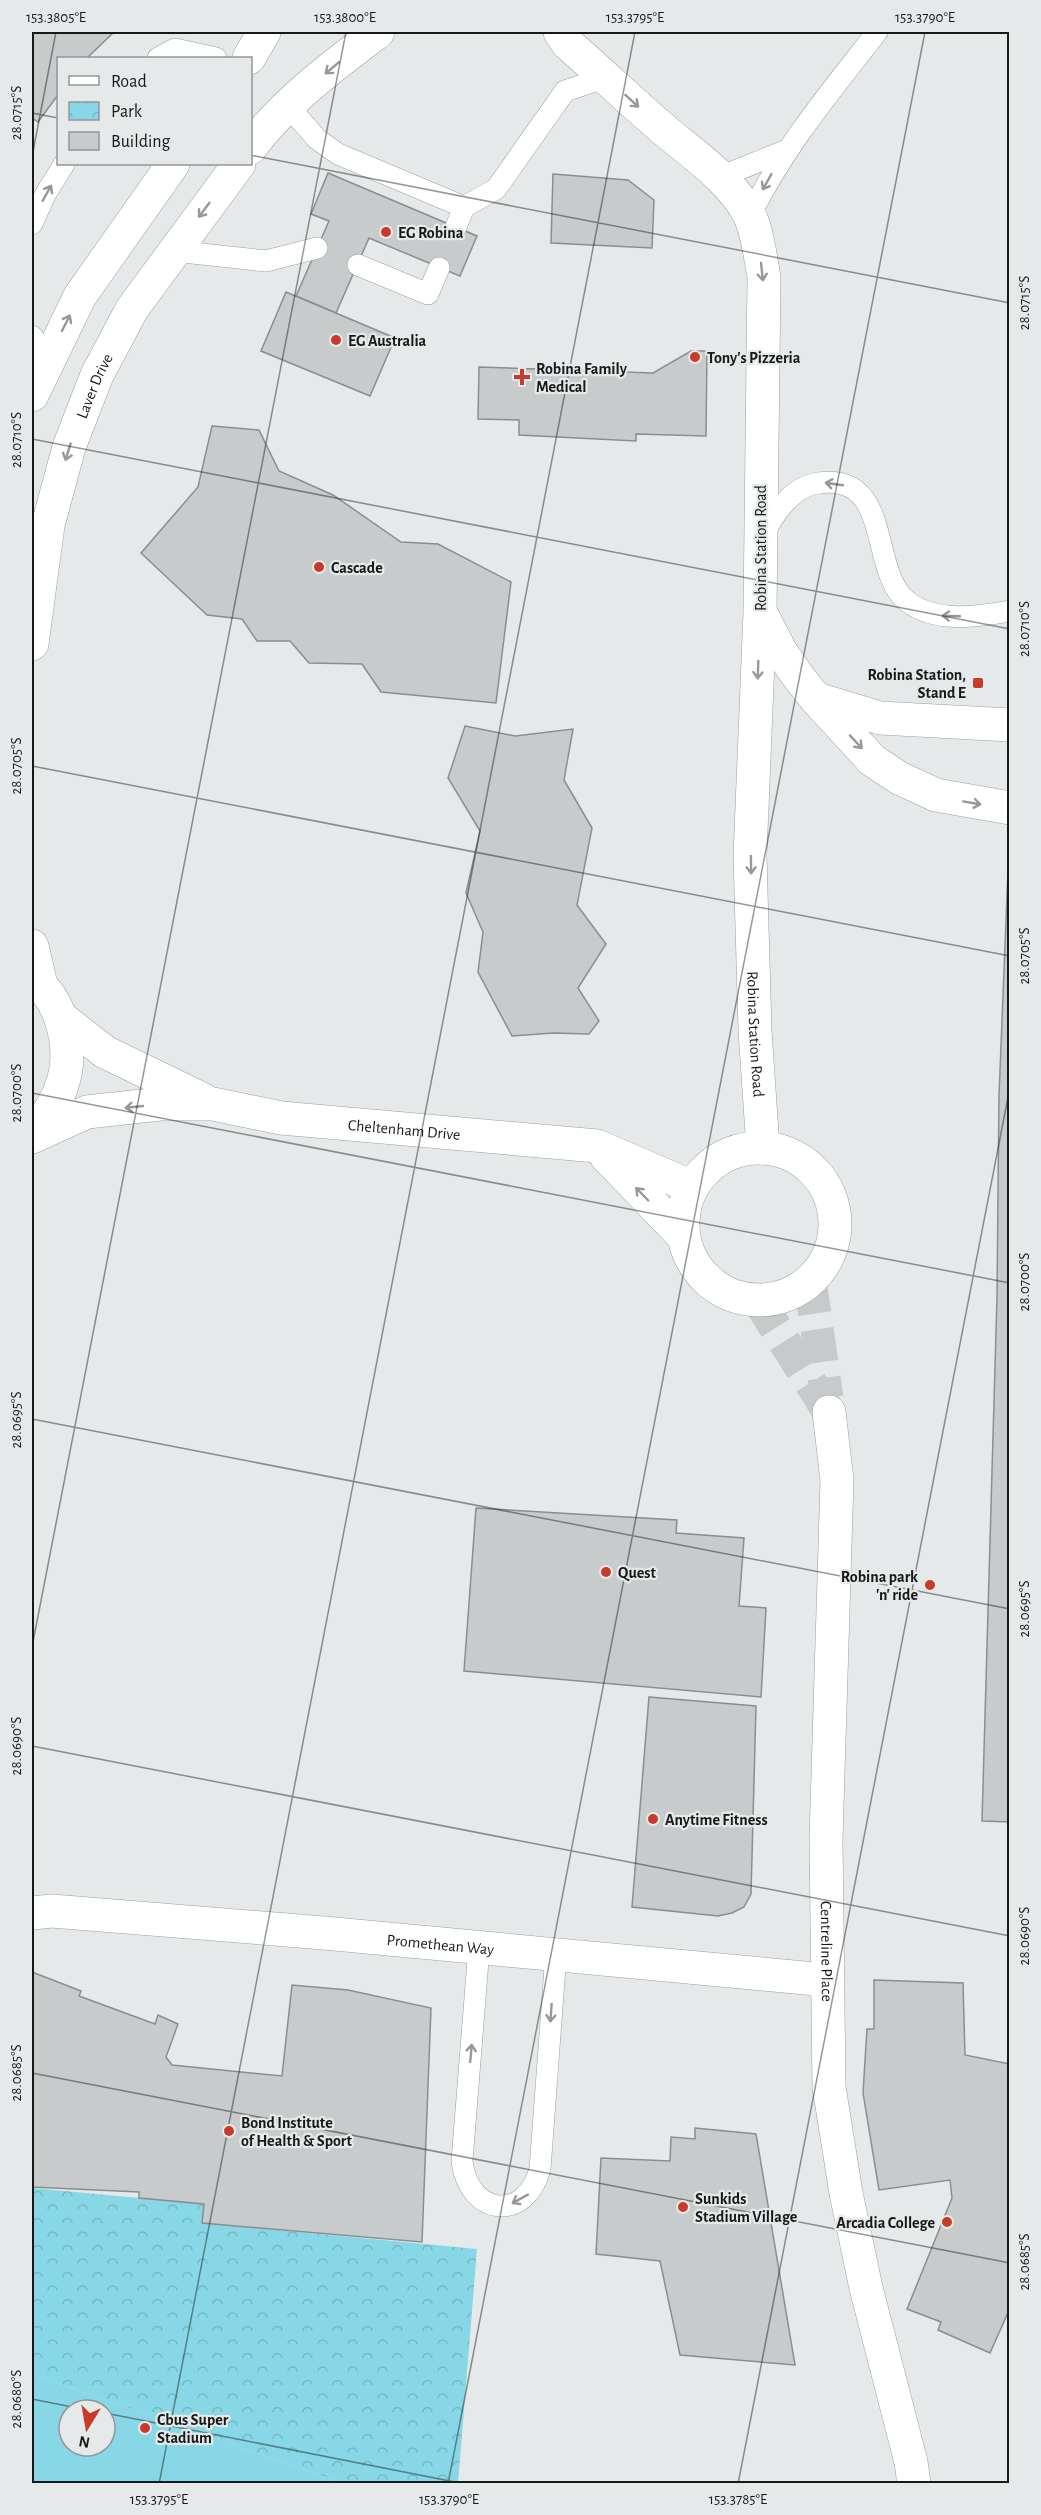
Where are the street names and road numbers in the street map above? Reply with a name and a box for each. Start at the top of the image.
street label: Laver Drive [74,351,116,421]
street label: Robina Station Road [753,485,769,611]
street label: Robina Station Road [744,971,766,1098]
street label: Cheltenham Drive [347,1117,461,1143]
street label: Centreline Place [818,1901,835,2002]
street label: Promethean Way [386,1932,495,1959]

